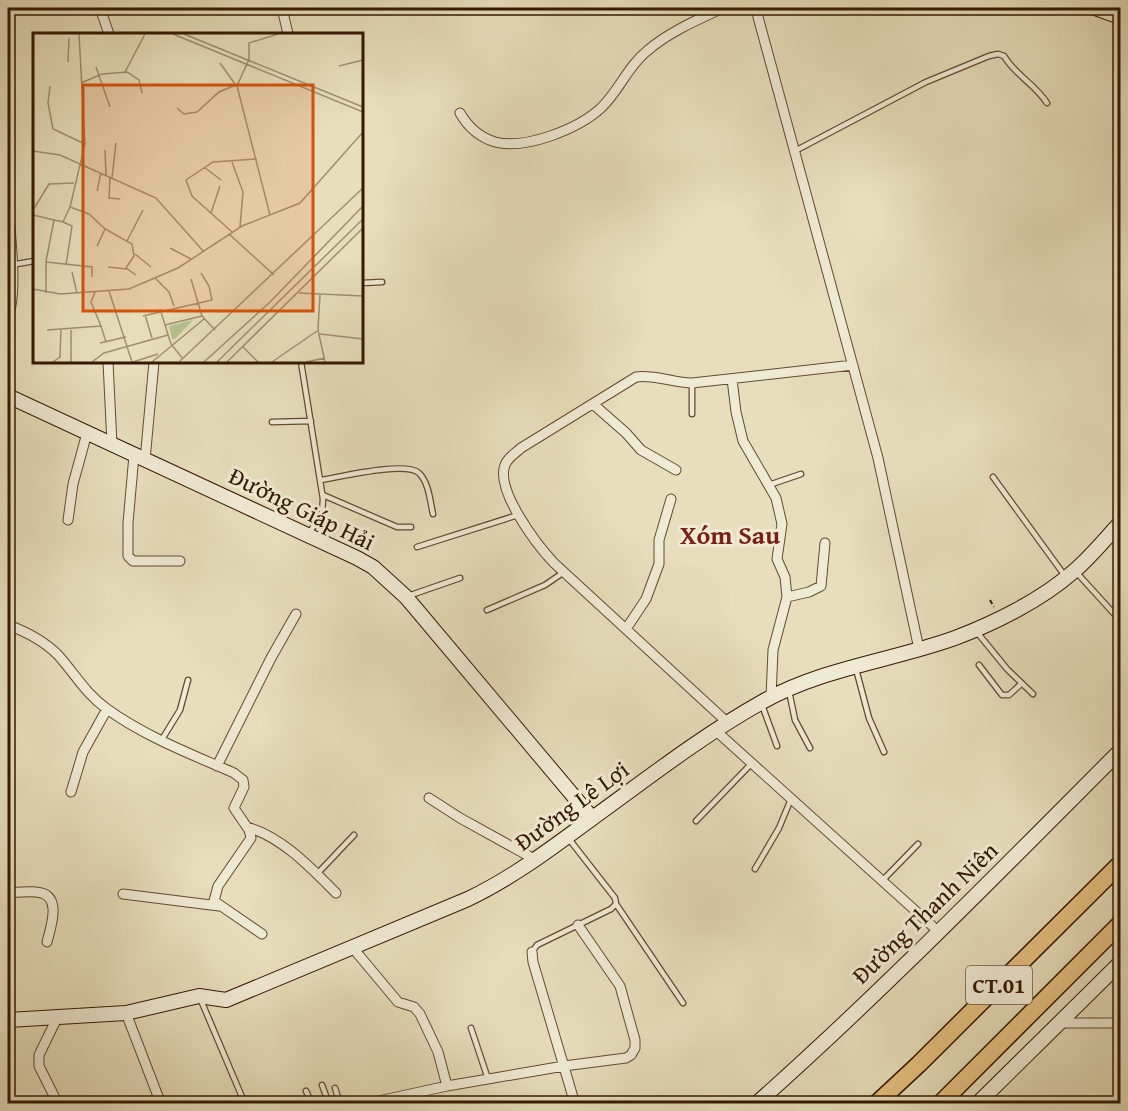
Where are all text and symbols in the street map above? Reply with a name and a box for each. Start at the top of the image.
inset map [33,33,363,363]
street label: Đường Giáp Hải [223,458,381,559]
district label: Xóm Sau [680,515,780,554]
street label: Đường Lê Lợi [507,752,636,859]
street label: Đường Thanh Niên [844,833,1006,992]
road number: CT.01 [966,966,1032,1004]

